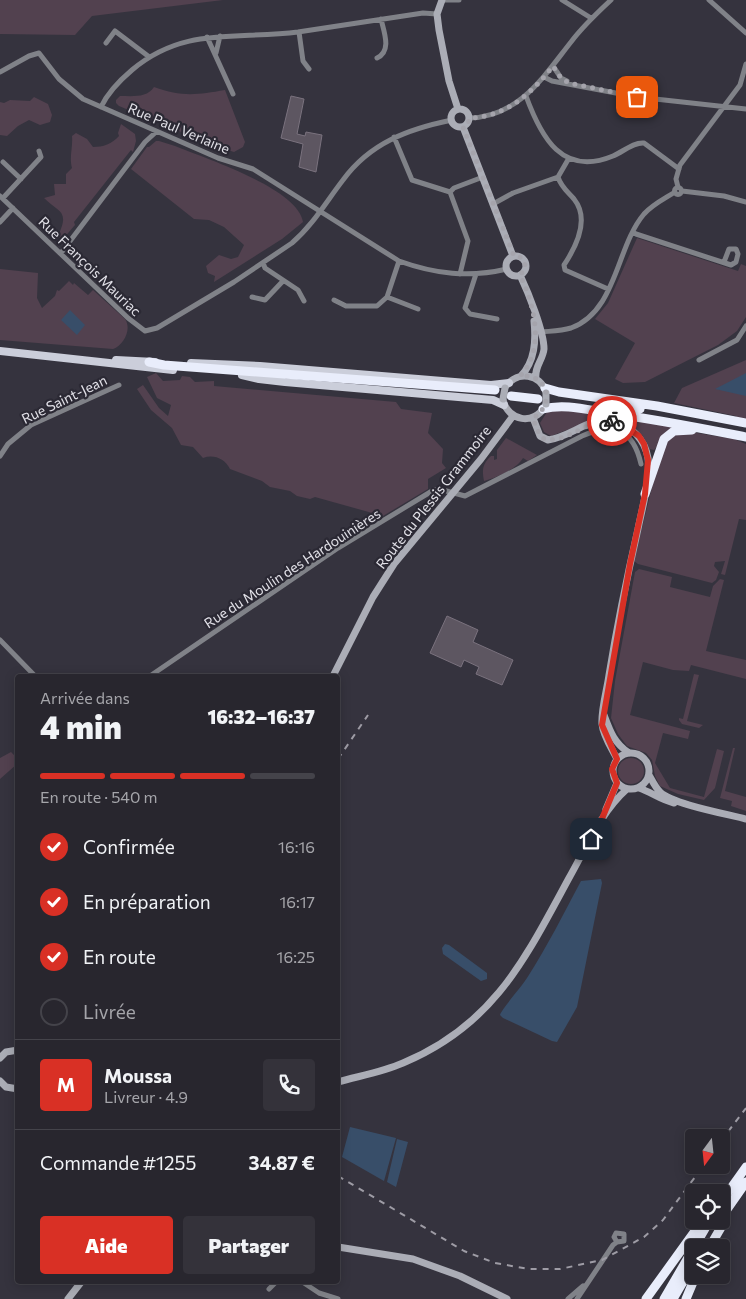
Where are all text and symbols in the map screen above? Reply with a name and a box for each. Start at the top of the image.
pin [616,76,658,118]
icon: bag [623,83,651,111]
street label: Rue Paul Verlaine [126,99,232,157]
street label: Rue François Mauriac [35,213,145,319]
street label: Rue Saint-Jean [19,371,109,427]
courier [587,396,637,446]
icon: bike [598,407,626,435]
street label: Route du Plessis Grammoire [372,422,494,572]
street label: Rue du Moulin des Hardouinières [201,505,383,631]
text: Arrivée dans [40,688,130,707]
text: 16:32–16:37 [207,705,315,728]
text: 4 min [40,706,122,746]
text: En route · 540 m [40,787,157,806]
pin [570,818,612,860]
icon: home [577,825,605,853]
icon: check [40,833,68,861]
text: Confirmée [83,835,175,858]
text: 16:16 [278,837,315,856]
icon: check [40,888,68,916]
text: En préparation [83,890,211,913]
text: 16:17 [279,892,315,911]
icon: check [40,943,68,971]
text: En route [83,945,156,968]
text: 16:25 [277,947,315,966]
text: Livrée [83,1000,136,1023]
button: phone [263,1059,315,1111]
text: Moussa [104,1064,172,1087]
text: M [57,1073,75,1096]
text: Livreur · 4.9 [104,1087,188,1106]
north arrow [685,1129,730,1174]
map controls [685,1129,730,1284]
text: Commande #1255 [40,1151,196,1174]
text: 34.87 € [249,1151,315,1174]
button: locate [685,1184,730,1229]
button: Aide [40,1216,173,1274]
button: Partager [183,1216,315,1274]
button: layers [685,1239,730,1284]

